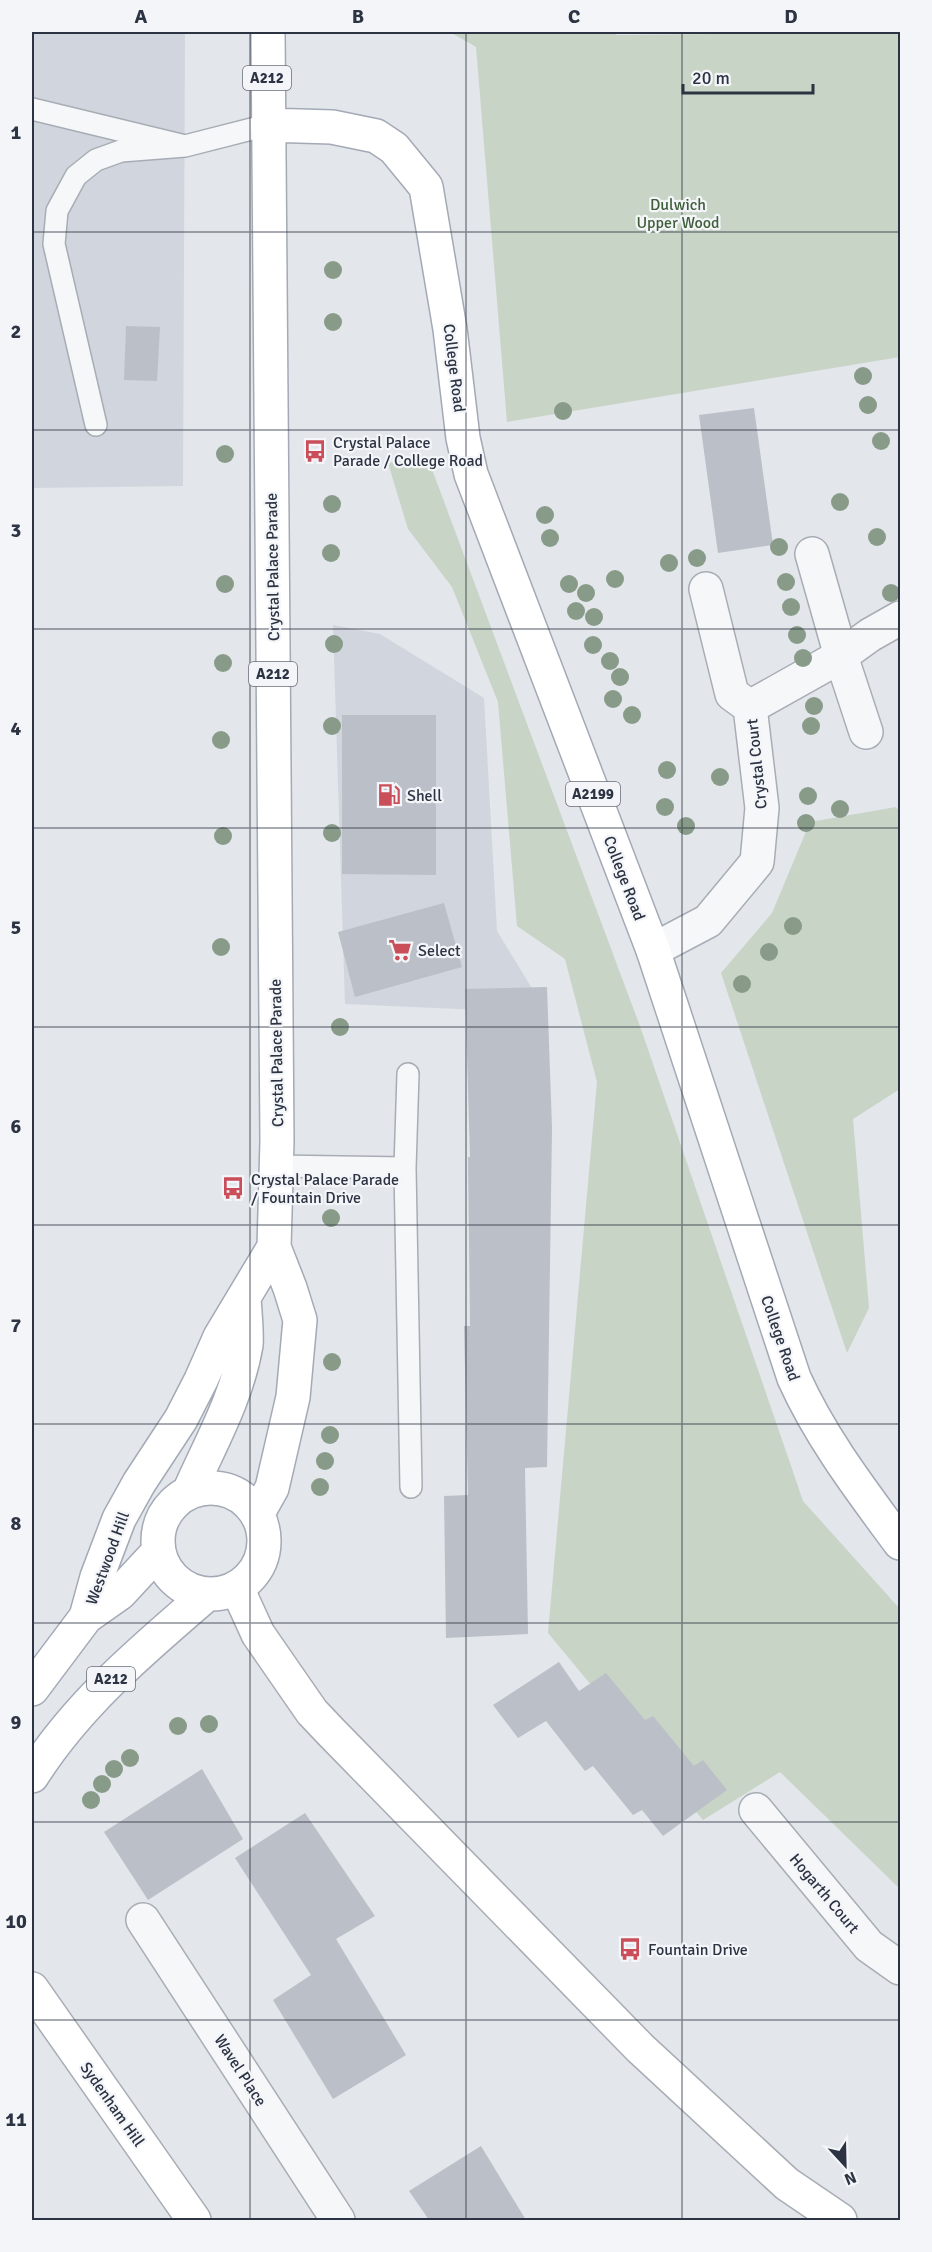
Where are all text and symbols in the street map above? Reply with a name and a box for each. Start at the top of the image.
text: A [135,4,148,29]
text: B [352,4,364,29]
text: C [568,4,580,29]
text: D [784,4,798,29]
scale bar [683,57,814,95]
road number: A212 [243,66,291,90]
text: 20 m [692,67,730,89]
text: 1 [11,120,22,145]
park label: Dulwich Upper Wood [636,195,720,233]
text: 2 [11,319,21,344]
street label: College Road [439,323,469,414]
place label: Crystal Palace Parade / College Road [333,433,483,471]
bus stop icon: Crystal Palace Parade / College Road [302,438,328,464]
street label: Crystal Palace Parade [262,493,284,641]
text: 3 [11,518,21,543]
road number: A212 [249,662,297,686]
text: 4 [11,716,22,741]
street label: Crystal Court [742,717,772,810]
fuel station icon: Shell [376,782,402,808]
road number: A2199 [566,782,620,806]
place label: Shell [407,786,442,806]
street label: College Road [599,833,649,924]
text: 5 [11,915,21,940]
supermarket icon: Select [387,937,413,963]
place label: Select [418,941,461,961]
street label: Crystal Palace Parade [266,979,288,1127]
text: 6 [11,1114,22,1139]
place label: Crystal Palace Parade / Fountain Drive [251,1170,399,1208]
bus stop icon: Crystal Palace Parade / Fountain Drive [220,1175,246,1201]
street label: College Road [756,1293,804,1384]
text: 7 [11,1313,22,1338]
street label: Westwood Hill [82,1509,134,1608]
text: 8 [11,1511,22,1536]
road number: A212 [87,1667,135,1691]
text: 9 [11,1710,22,1735]
street label: Hogarth Court [785,1850,864,1938]
text: 10 [5,1909,27,1934]
bus stop icon: Fountain Drive [617,1936,643,1962]
place label: Fountain Drive [648,1940,748,1960]
street label: Wavel Place [210,2031,271,2110]
street label: Sydenham Hill [76,2058,149,2151]
text: 11 [5,2107,27,2132]
north arrow [815,2135,875,2195]
text: N [841,2167,859,2189]

